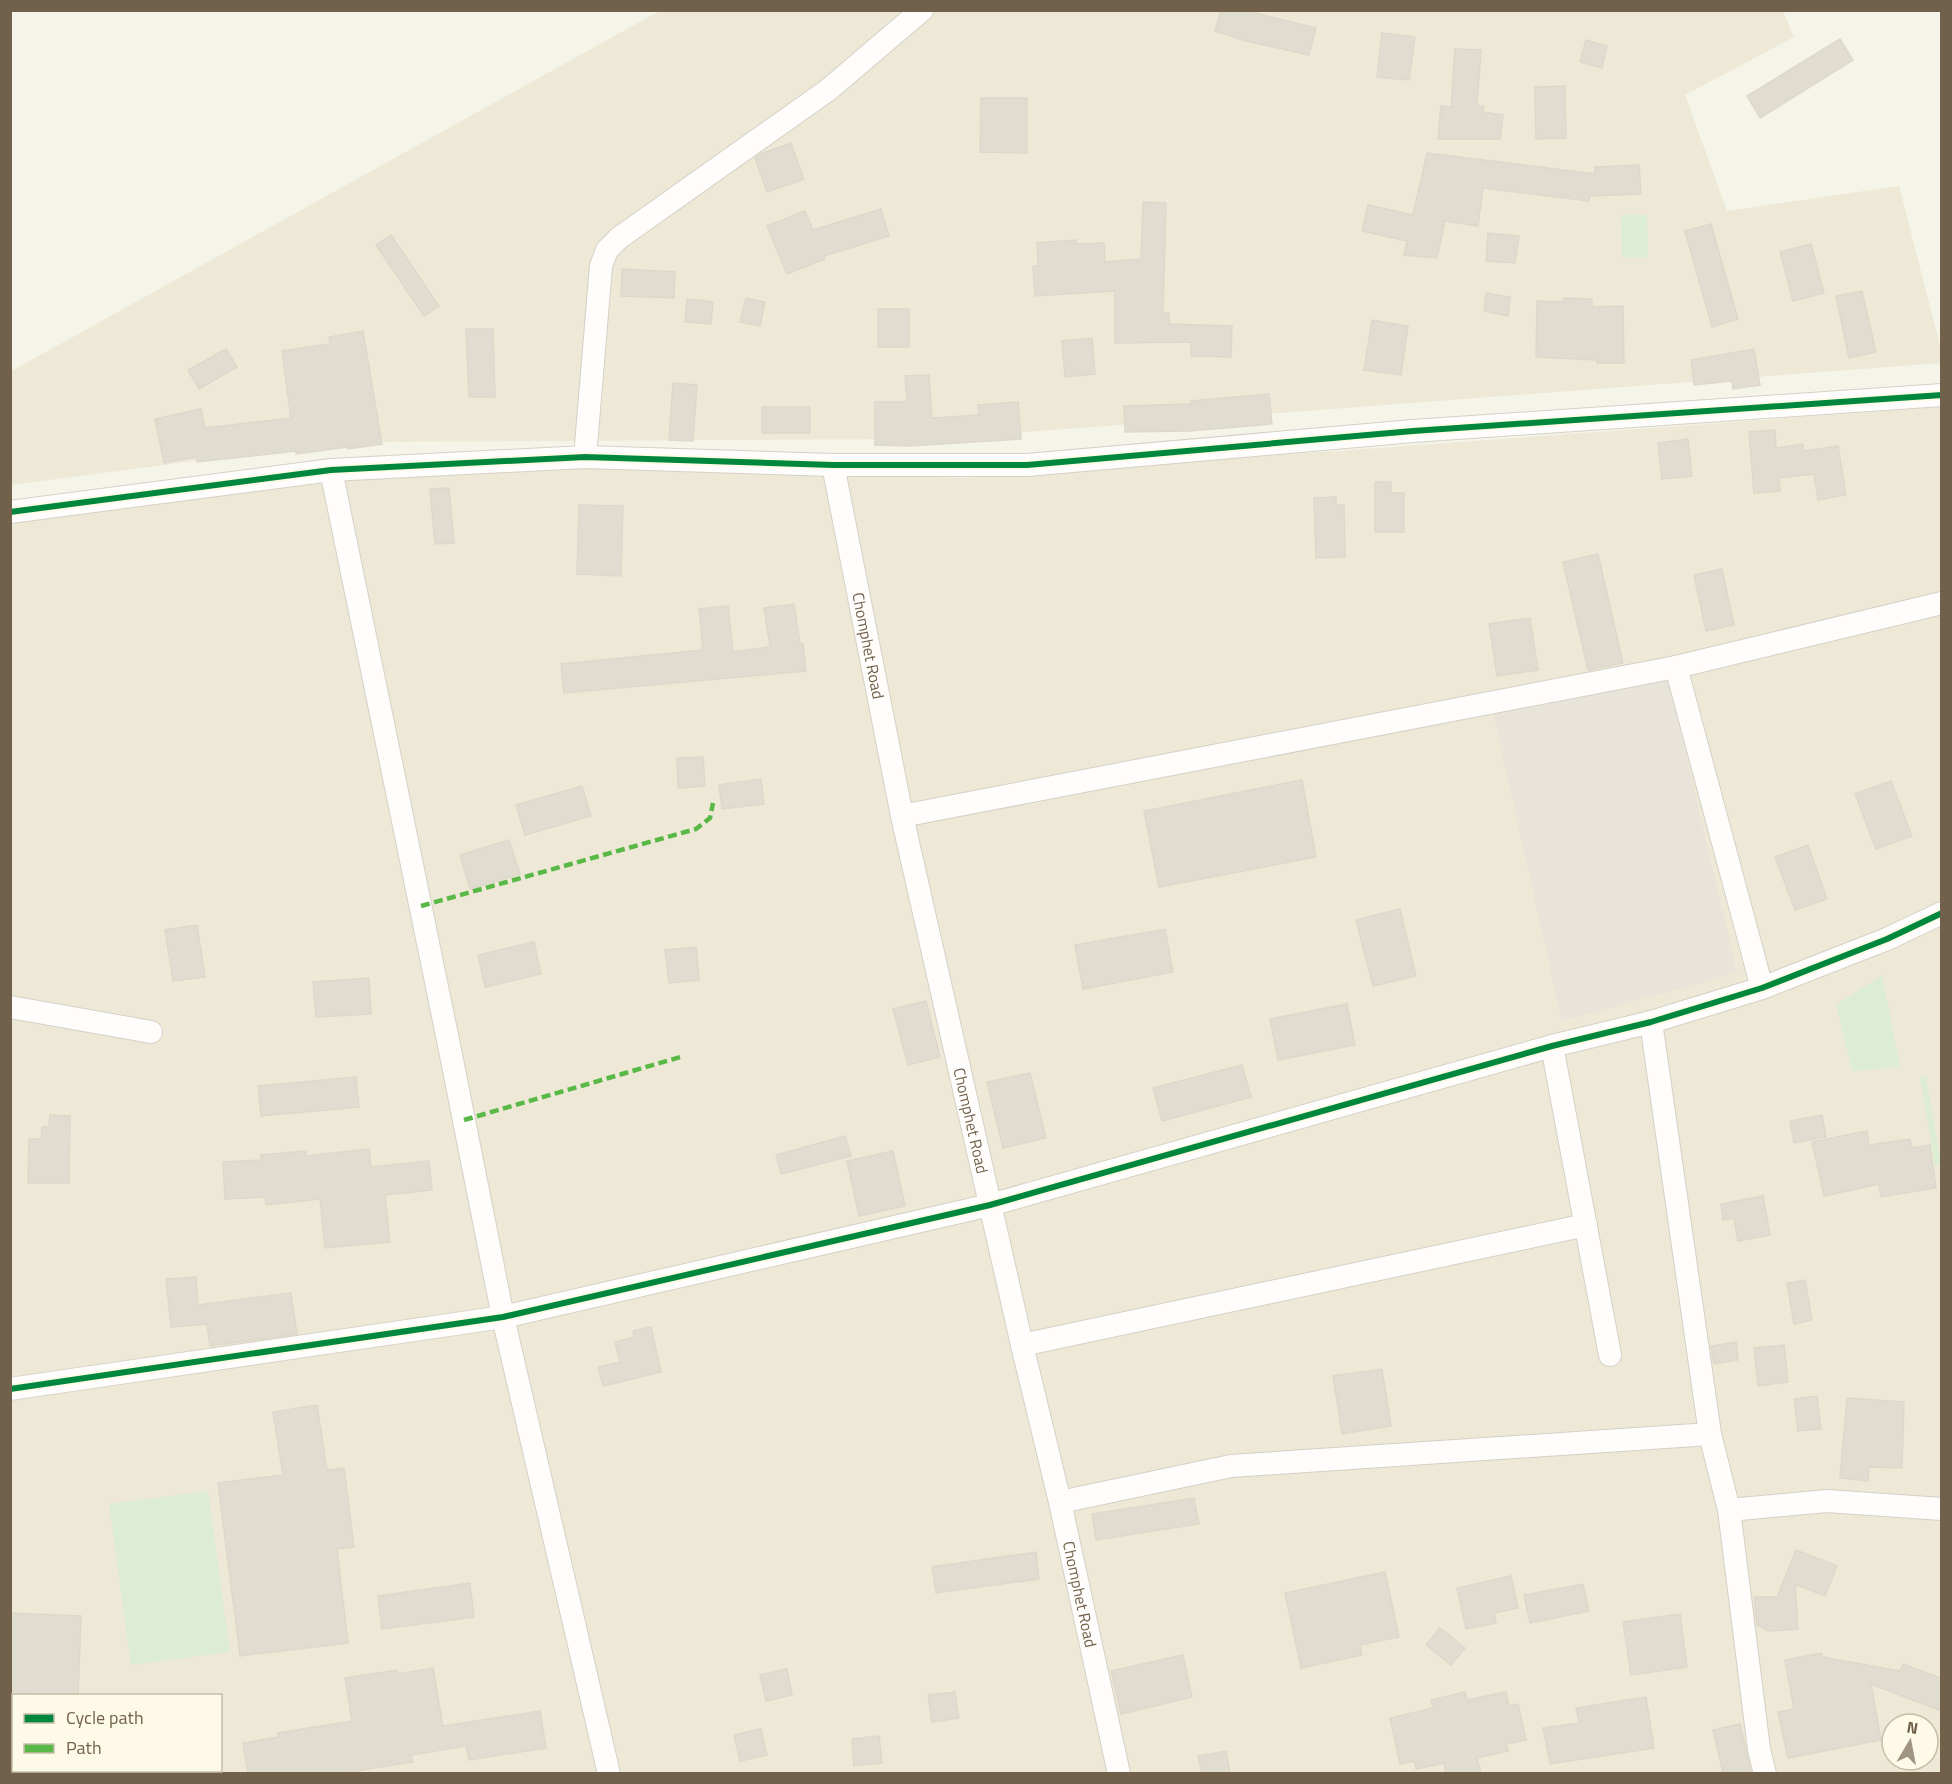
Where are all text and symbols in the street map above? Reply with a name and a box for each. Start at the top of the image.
street label: Chomphet Road [846,590,891,701]
street label: Chomphet Road [947,1065,995,1176]
street label: Chomphet Road [1057,1539,1103,1650]
legend [12,1694,222,1772]
text: Cycle path [66,1704,144,1731]
north arrow [1880,1712,1940,1772]
text: N [1905,1714,1920,1740]
text: Path [66,1734,102,1761]

